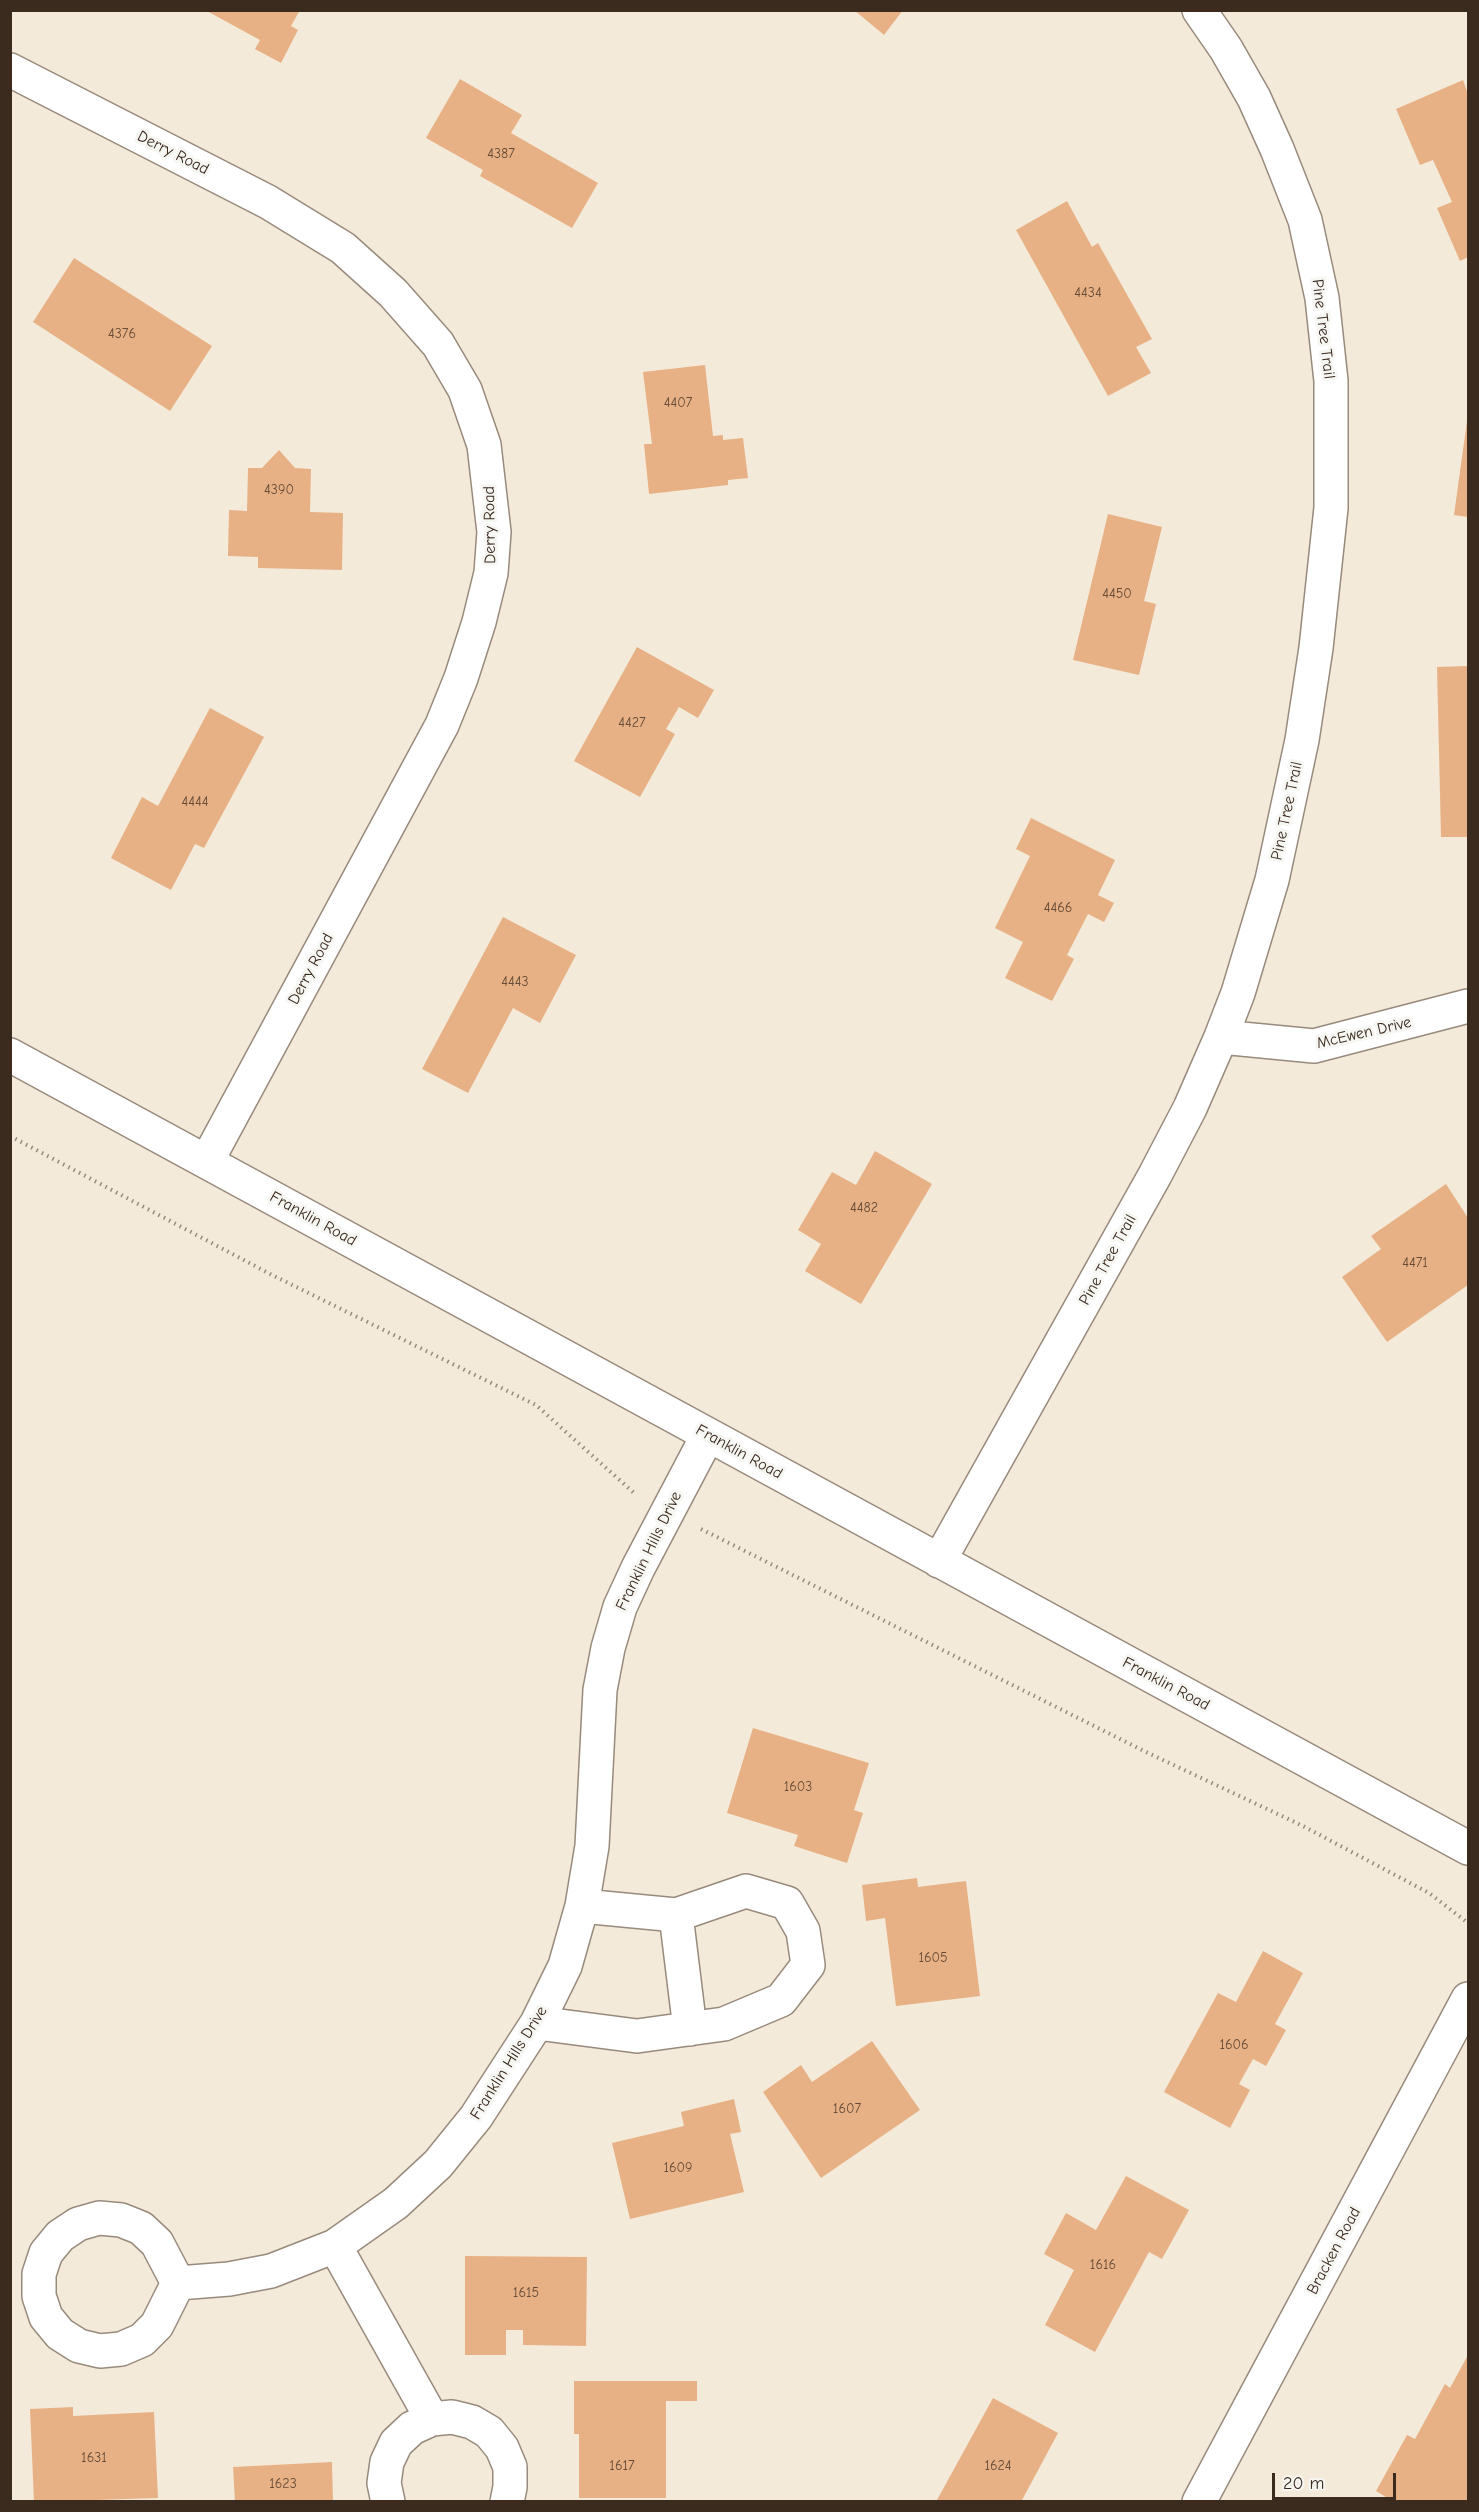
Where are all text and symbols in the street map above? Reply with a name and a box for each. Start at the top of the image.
street label: Derry Road [134,127,212,179]
house number: 4387 [487,146,515,162]
street label: Pine Tree Trail [1307,278,1339,380]
house number: 4434 [1074,285,1102,301]
house number: 4376 [108,326,136,342]
house number: 4407 [664,395,692,411]
house number: 4390 [264,482,294,498]
street label: Derry Road [480,486,500,564]
house number: 4450 [1102,586,1132,602]
house number: 4427 [618,715,646,731]
street label: Pine Tree Trail [1267,760,1307,862]
house number: 4444 [181,794,209,810]
house number: 4466 [1044,900,1072,916]
street label: Derry Road [284,930,338,1008]
house number: 4443 [501,974,529,990]
street label: McEwen Drive [1315,1013,1413,1053]
street label: Franklin Road [266,1187,360,1251]
house number: 4482 [850,1200,878,1216]
street label: Pine Tree Trail [1075,1211,1141,1309]
house number: 4471 [1402,1255,1428,1271]
street label: Franklin Road [692,1420,786,1484]
street label: Franklin Hills Drive [612,1488,686,1614]
street label: Franklin Road [1119,1653,1213,1715]
house number: 1603 [784,1779,812,1795]
house number: 1605 [918,1950,948,1966]
street label: Franklin Hills Drive [466,2003,552,2123]
house number: 1606 [1219,2037,1249,2053]
house number: 1607 [833,2101,861,2117]
house number: 1609 [663,2160,693,2176]
street label: Bracken Road [1303,2204,1365,2298]
house number: 1616 [1090,2257,1116,2273]
house number: 1615 [513,2285,539,2301]
house number: 1631 [81,2450,107,2466]
house number: 1617 [609,2458,635,2474]
house number: 1624 [984,2458,1012,2474]
scale bar [1275,2461,1400,2499]
text: 20 m [1283,2473,1324,2494]
house number: 1623 [269,2476,297,2492]

